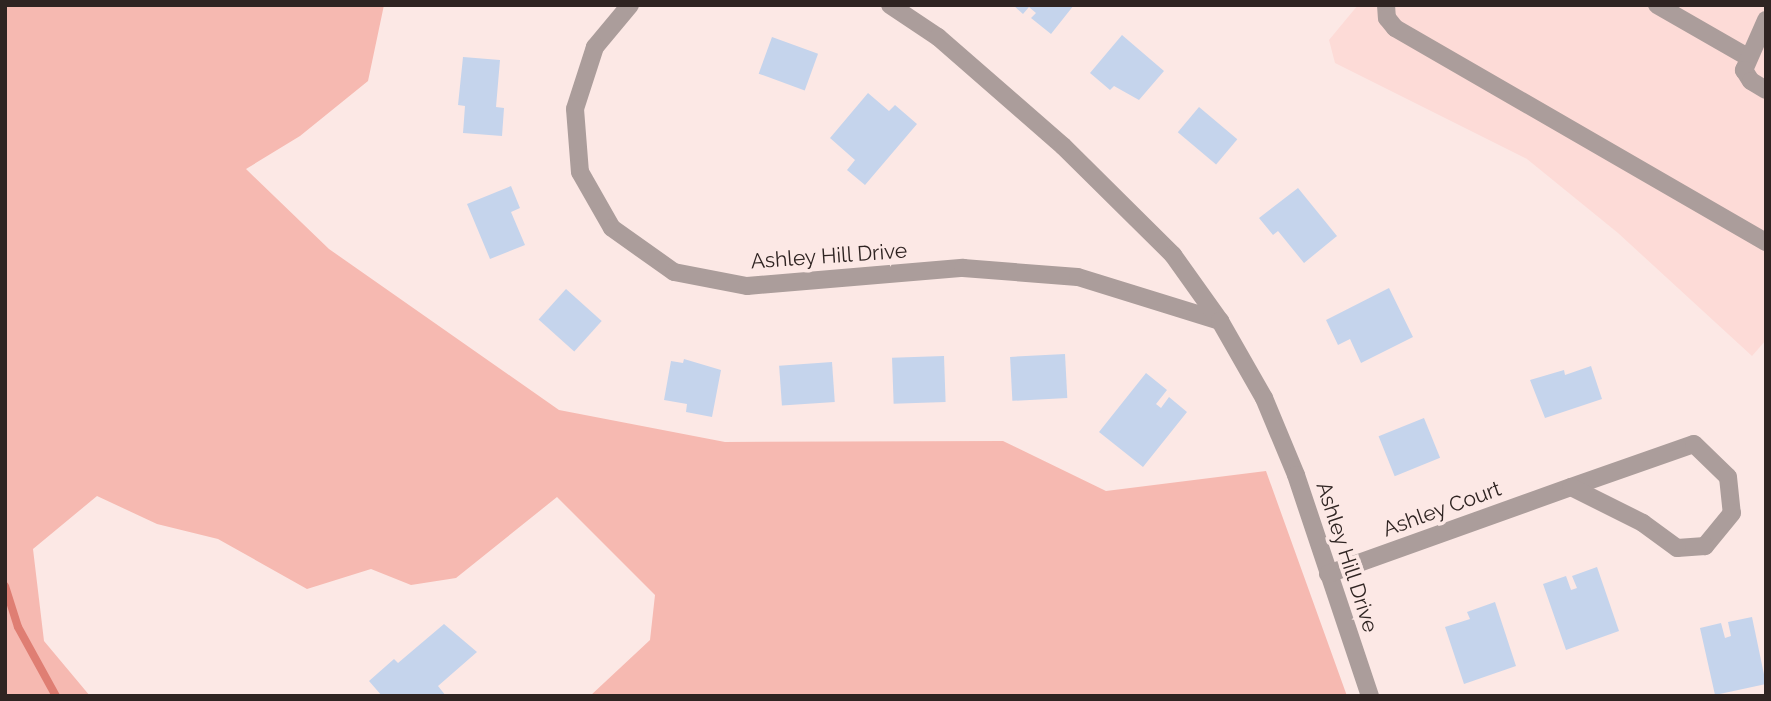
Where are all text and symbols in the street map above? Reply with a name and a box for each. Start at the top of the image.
street label: Ashley Hill Drive [749,238,909,274]
street label: Ashley Court [1379,476,1505,542]
street label: Ashley Hill Drive [1311,478,1383,636]

